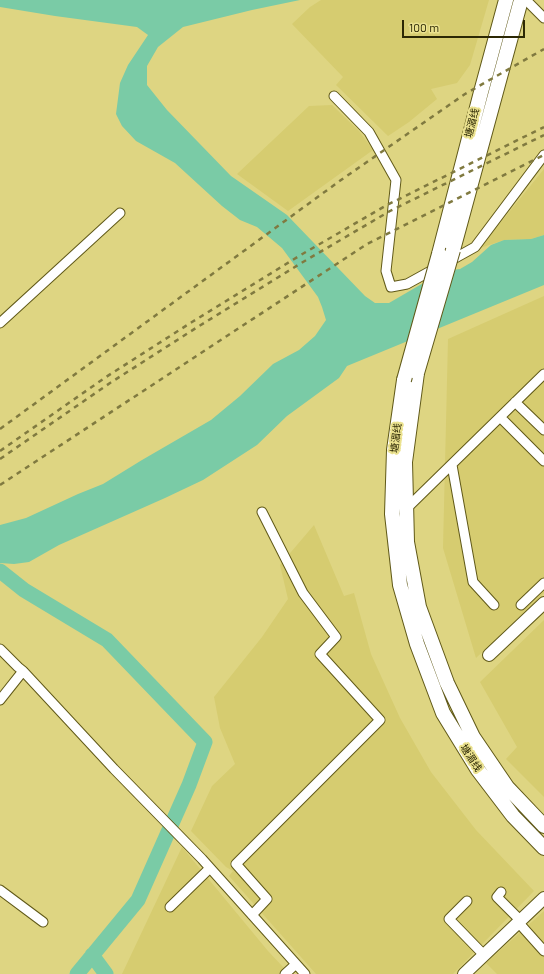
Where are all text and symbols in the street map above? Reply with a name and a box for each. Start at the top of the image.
scale bar [404,12,527,38]
text: 100 m [409,20,439,34]
street label: 塘湄线 [463,107,481,139]
street label: 塘湄线 [388,422,404,454]
street label: 塘湄线 [458,742,484,774]

